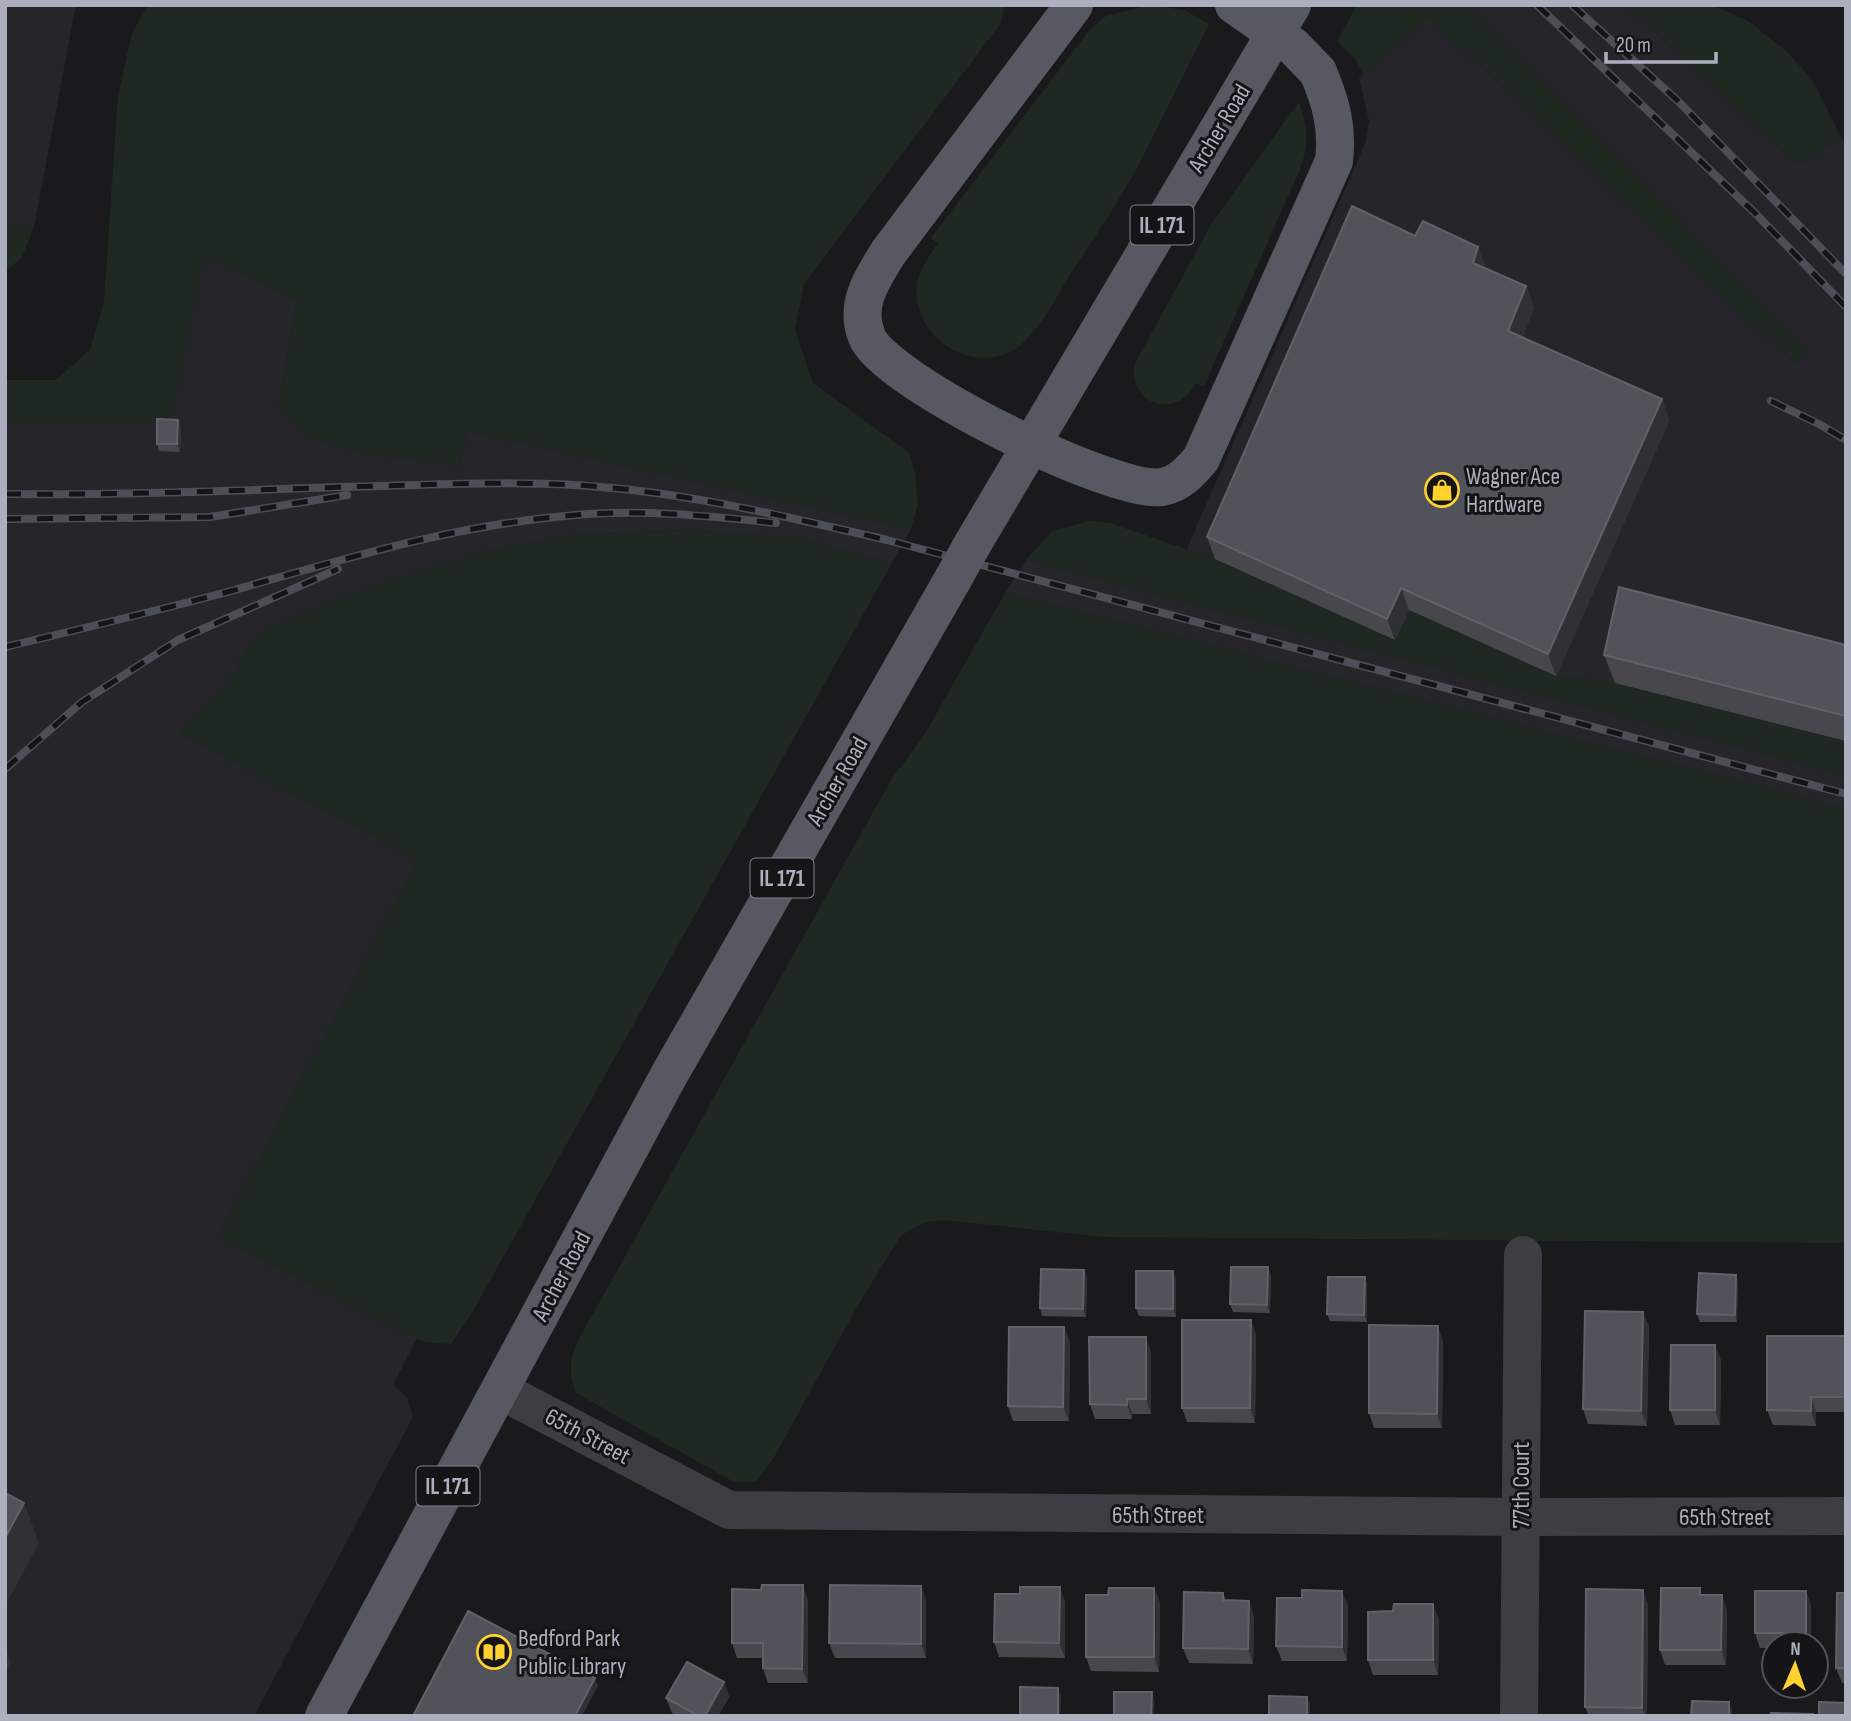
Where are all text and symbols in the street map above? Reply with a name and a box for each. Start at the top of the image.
scale bar [1606,21,1716,65]
text: 20 m [1616,33,1651,58]
street label: Archer Road [1181,79,1257,178]
road number: IL 171 [1130,206,1194,244]
place label: Wagner Ace Hardware [1466,462,1560,519]
shop icon: Wagner Ace Hardware [1423,471,1461,509]
street label: Archer Road [800,732,874,832]
road number: IL 171 [750,858,814,898]
street label: Archer Road [525,1226,597,1327]
street label: 65th Street [540,1402,635,1471]
street label: 77th Court [1507,1442,1536,1528]
road number: IL 171 [416,1466,480,1506]
street label: 65th Street [1112,1501,1204,1530]
street label: 65th Street [1679,1503,1771,1532]
place label: Bedford Park Public Library [518,1624,626,1681]
north arrow [1760,1630,1830,1700]
library icon: Bedford Park Public Library [475,1633,513,1671]
text: N [1790,1638,1801,1661]

